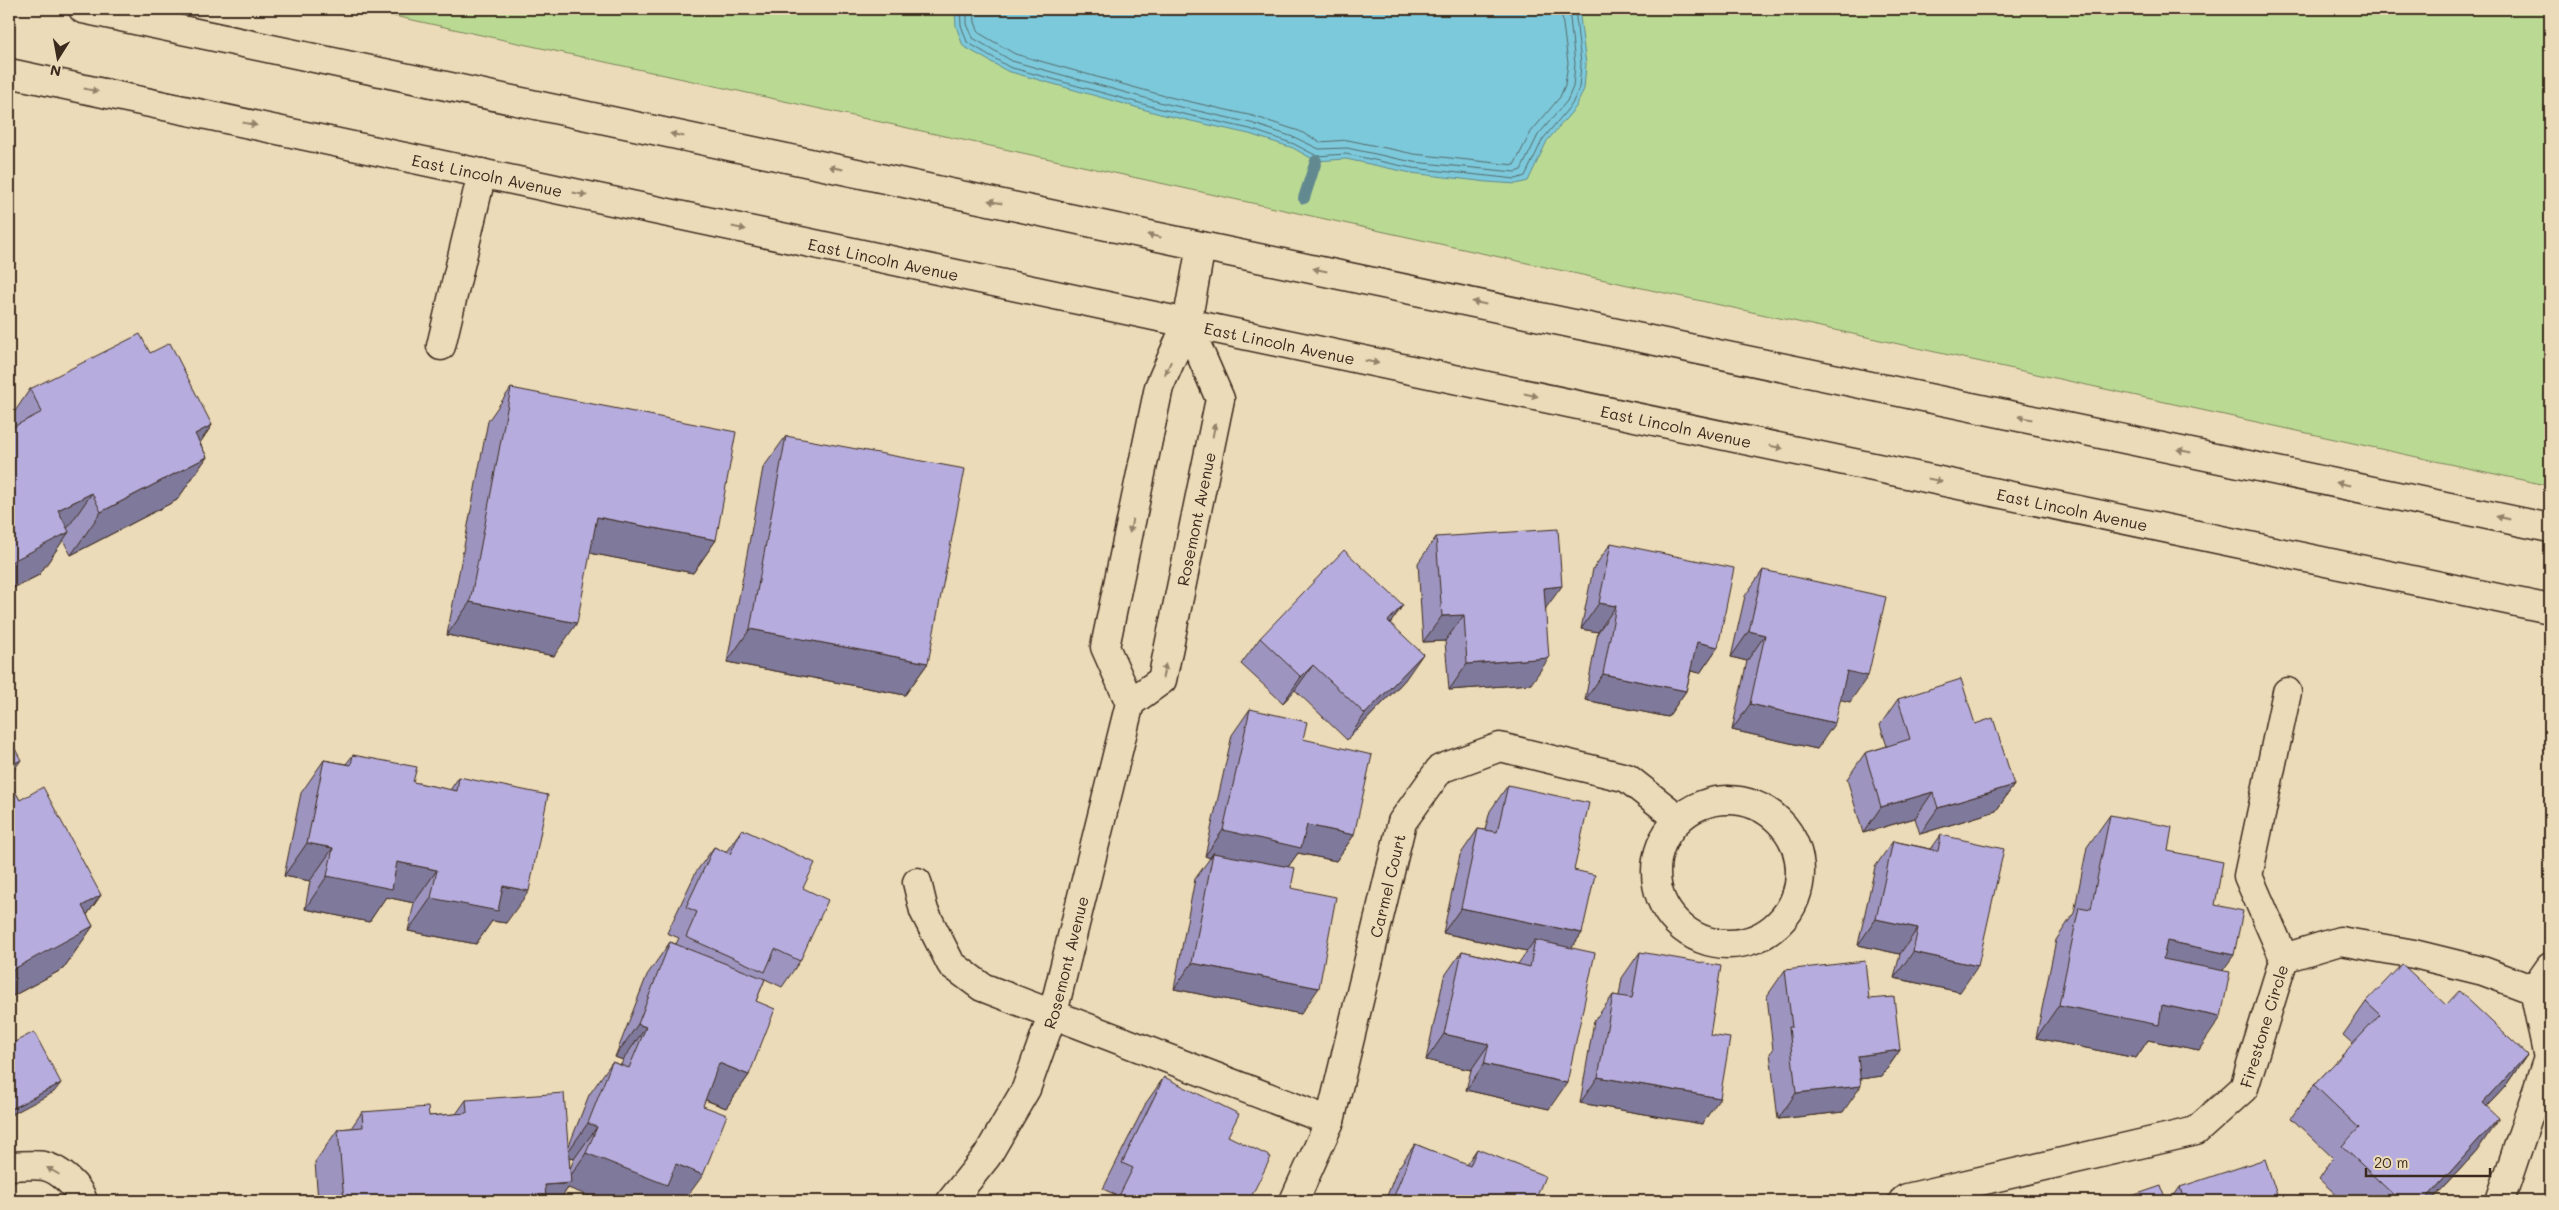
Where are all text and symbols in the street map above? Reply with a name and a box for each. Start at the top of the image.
north arrow [32,32,82,82]
text: N [48,61,62,82]
one-way arrow [83,86,98,94]
one-way arrow [242,120,257,128]
one-way arrow [669,131,684,139]
street label: East Lincoln Avenue [410,148,565,201]
one-way arrow [827,164,843,172]
one-way arrow [572,190,587,198]
one-way arrow [987,198,1002,206]
one-way arrow [731,224,746,232]
street label: East Lincoln Avenue [806,232,961,285]
one-way arrow [1146,232,1161,240]
one-way arrow [1311,266,1327,274]
one-way arrow [1470,299,1486,307]
street label: East Lincoln Avenue [1202,316,1357,369]
one-way arrow [1365,358,1380,366]
one-way arrow [1163,361,1171,375]
one-way arrow [1524,392,1540,400]
street label: East Lincoln Avenue [1599,400,1753,452]
one-way arrow [2018,414,2033,422]
one-way arrow [1210,421,1218,437]
one-way arrow [1768,443,1784,451]
one-way arrow [2177,447,2192,455]
street label: Rosemont Avenue [1171,450,1219,588]
one-way arrow [1927,476,1942,484]
one-way arrow [2335,480,2351,488]
street label: East Lincoln Avenue [1995,483,2150,535]
one-way arrow [2495,514,2510,522]
one-way arrow [1126,518,1134,534]
one-way arrow [1160,662,1168,678]
street label: Carmel Court [1364,831,1409,939]
street label: Rosemont Avenue [1038,894,1092,1031]
street label: Firestone Circle [2234,962,2292,1090]
scale bar [2366,1145,2490,1177]
text: 20 m [2374,1152,2408,1172]
one-way arrow [46,1166,59,1175]

